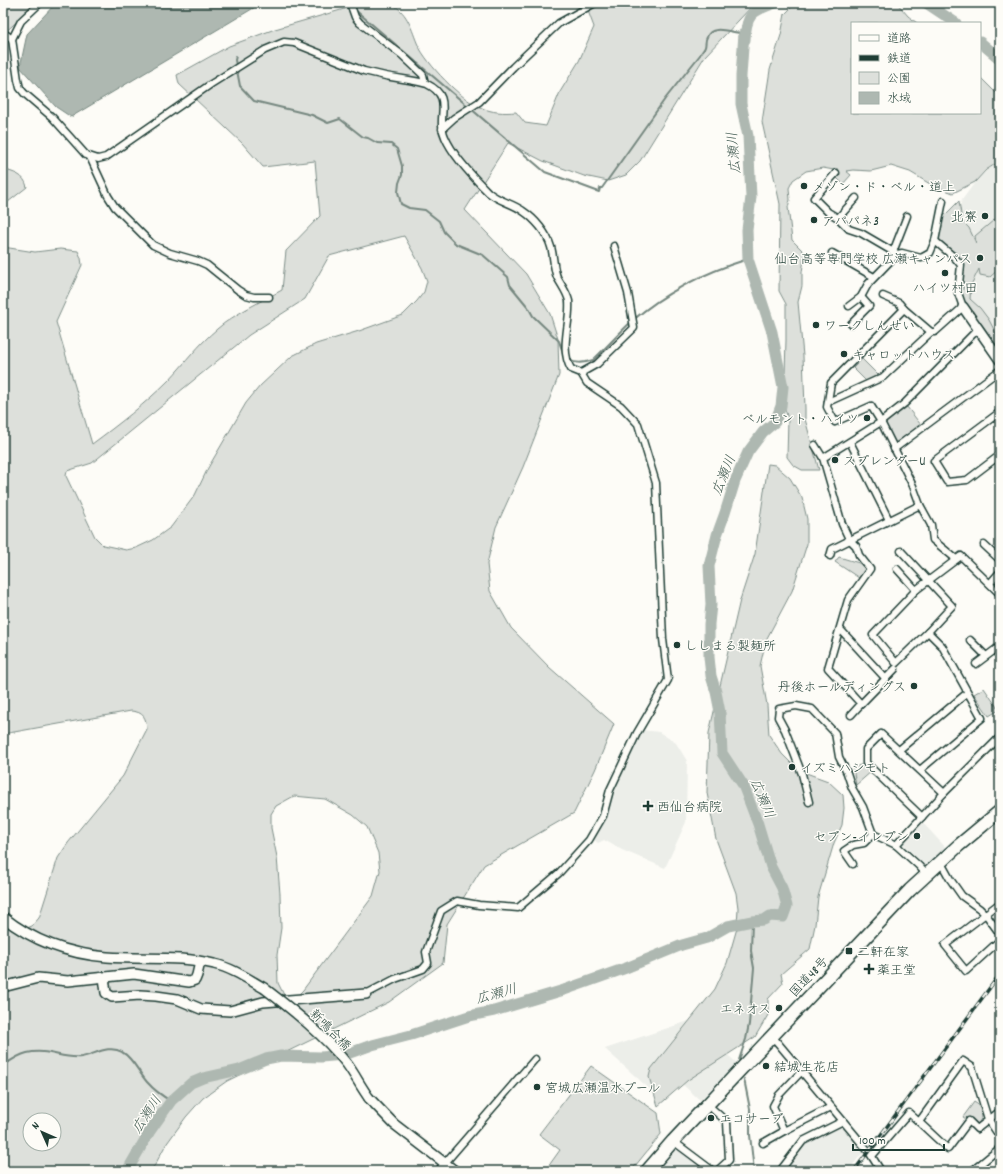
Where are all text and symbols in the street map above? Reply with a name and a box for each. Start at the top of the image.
legend [851,22,981,114]
text: 道路 [887,31,911,48]
text: 鉄道 [887,51,911,68]
text: 公園 [887,71,911,88]
text: 水域 [887,91,911,108]
water label: 広瀬川 [723,131,747,175]
place label: メゾン・ド・ベル・道上 [812,179,955,198]
marker: メゾン・ド・ベル・道上 [799,181,809,191]
place label: 北寮 [951,209,977,228]
marker: 北寮 [980,211,990,221]
place label: アパパネ3 [822,213,879,232]
marker: アパパネ3 [809,215,819,225]
place label: 仙台高等専門学校 広瀬キャンパス [775,251,972,270]
marker: 仙台高等専門学校 広瀬キャンパス [975,253,985,263]
marker: ハイツ村田 [940,268,950,278]
place label: ハイツ村田 [912,280,978,299]
place label: ワークしんせい [824,318,915,337]
marker: ワークしんせい [811,320,821,330]
place label: キャロットハウス [852,347,955,366]
marker: キャロットハウス [839,349,849,359]
place label: ベルモント・ハイツ [742,411,859,430]
marker: ベルモント・ハイツ [862,413,872,423]
water label: 広瀬川 [708,453,742,499]
place label: スプレンダーU [843,453,925,472]
marker: スプレンダーU [830,455,840,465]
place label: ししまる製麺所 [685,638,776,657]
marker: ししまる製麺所 [672,640,682,650]
place label: 丹後ホールディングス [778,679,906,698]
marker: 丹後ホールディングス [909,681,919,691]
place label: イズミハシモト [800,760,890,779]
marker: イズミハシモト [787,762,797,772]
water label: 広瀬川 [744,776,779,822]
place label: 西仙台病院 [657,799,722,818]
marker: 西仙台病院 [642,800,654,812]
place label: セブン-イレブン [814,829,909,848]
marker: セブン-イレブン [912,831,922,841]
place label: 二軒在家 [857,944,909,963]
marker: 二軒在家 [844,946,854,956]
street label: 国道48号 [786,953,834,1002]
place label: 薬王堂 [877,962,916,981]
marker: 薬王堂 [864,964,874,974]
water label: 広瀬川 [474,980,519,1010]
place label: エネオス [720,1001,771,1020]
marker: エネオス [774,1003,784,1013]
street label: 新鳴合橋 [304,1005,354,1056]
place label: 結城生花店 [774,1059,839,1078]
marker: 結城生花店 [761,1061,771,1071]
place label: 宮城広瀬温水プール [545,1080,660,1099]
marker: 宮城広瀬温水プール [532,1082,542,1092]
water label: 広瀬川 [128,1092,168,1138]
place label: エコサーブ [719,1111,783,1130]
north arrow [22,1112,62,1152]
marker: エコサーブ [706,1113,716,1123]
text: N [29,1118,44,1134]
scale bar [853,1126,944,1152]
text: 100 m [859,1133,886,1150]

